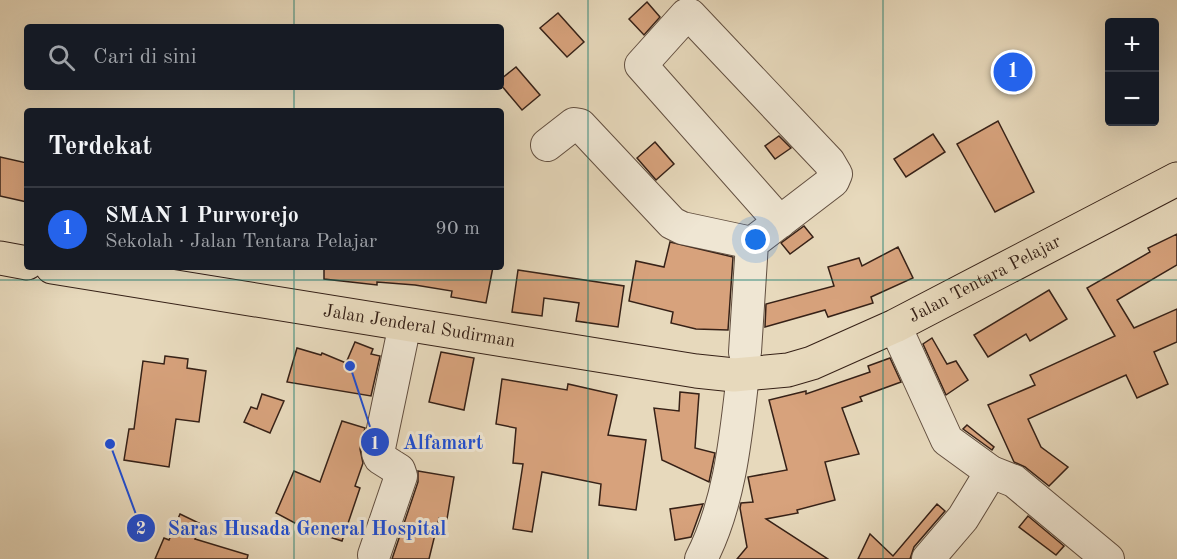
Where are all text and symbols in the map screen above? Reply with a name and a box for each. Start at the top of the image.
map controls [1105,18,1159,126]
button: + [1105,18,1159,72]
search box [24,24,504,90]
icon: search [45,41,78,74]
text: Cari di sini [93,46,197,68]
pin: 1 [994,50,1032,94]
button: − [1105,72,1159,126]
text: Terdekat [48,134,152,160]
text: SMAN 1 Purworejo [105,205,299,227]
text: 1 [62,219,73,239]
text: 90 m [435,219,480,239]
your location [741,225,770,254]
text: Sekolah · Jalan Tentara Pelajar [105,232,377,252]
street label: Jalan Tentara Pelajar [906,232,1064,326]
street label: Jalan Jenderal Sudirman [322,302,517,351]
callout: Alfamart [360,423,495,461]
text: Alfamart [403,434,483,454]
text: 1 [370,435,380,453]
callout: Saras Husada General Hospital [126,509,459,547]
text: 2 [136,520,146,538]
text: Saras Husada General Hospital [168,520,446,540]

